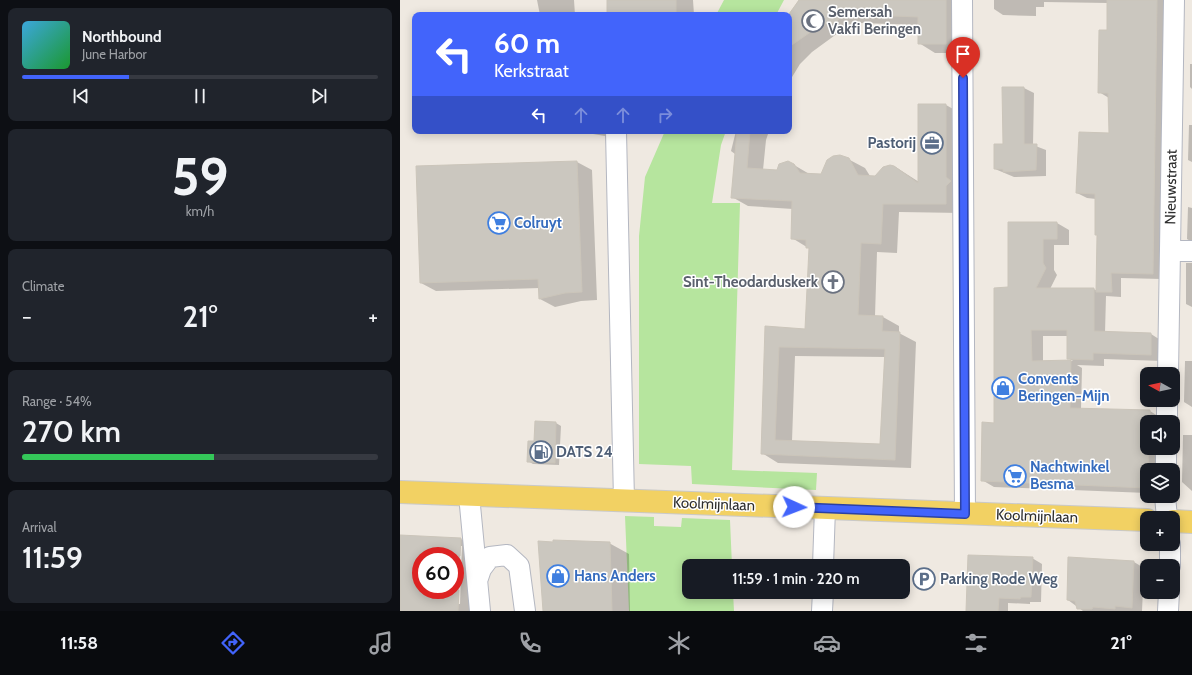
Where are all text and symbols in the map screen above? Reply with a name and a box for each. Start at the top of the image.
place label: Semersah Vakfi Beringen [828,3,921,38]
mosque icon: Semersah Vakfi Beringen [800,8,826,34]
text: 60 m [494,26,560,60]
text: Northbound [82,28,162,46]
icon: left [428,28,480,80]
pin [946,37,980,78]
icon: arrive [952,43,974,65]
text: June Harbor [82,46,147,62]
text: Kerkstraat [494,60,569,82]
icon: previous [70,85,92,107]
icon: pause [189,85,211,107]
icon: next [308,85,330,107]
icon: left [528,104,550,126]
icon: ahead [570,104,592,126]
icon: ahead [612,104,634,126]
icon: right [654,104,676,126]
office icon: Pastorij [919,130,945,156]
place label: Pastorij [868,134,916,152]
text: 59 [171,145,229,208]
street label: Nieuwstraat [1161,149,1181,225]
text: km/h [186,203,214,219]
supermarket icon: Colruyt [486,210,512,236]
place label: Colruyt [514,214,562,232]
church icon: Sint-Theodarduskerk [820,269,846,295]
place label: Sint-Theodarduskerk [683,273,819,291]
text: Climate [22,278,64,294]
text: 21° [182,298,218,335]
text: − [22,303,32,330]
text: + [368,303,378,330]
north arrow [1140,367,1180,407]
map controls [1140,367,1180,599]
place label: Convents Beringen-Mijn [1018,370,1110,405]
shop icon: Convents Beringen-Mijn [990,375,1016,401]
text: Range · 54% [22,393,92,409]
text: 270 km [22,413,121,450]
button: sound [1140,415,1180,455]
fuel station icon: DATS 24 [528,439,554,465]
place label: DATS 24 [556,443,613,461]
place label: Nachtwinkel Besma [1030,458,1110,493]
supermarket icon: Nachtwinkel Besma [1002,463,1028,489]
button: layers [1140,463,1180,503]
position arrow [773,486,815,528]
street label: Koolmijnlaan [673,494,755,514]
street label: Koolmijnlaan [996,506,1078,526]
button: + [1140,511,1180,551]
text: Arrival [22,519,57,535]
text: 11:59 [22,539,83,576]
speed limit sign: 60 [412,547,464,599]
button: − [1140,559,1180,599]
shop icon: Hans Anders [545,563,571,589]
parking icon: Parking Rode Weg [911,566,937,592]
place label: Hans Anders [574,567,656,585]
text: 11:59 · 1 min · 220 m [732,570,860,588]
place label: Parking Rode Weg [940,570,1058,588]
icon: directions [219,629,247,657]
icon: music [367,629,395,657]
icon: phone [516,629,544,657]
icon: climate [665,629,693,657]
icon: car [813,629,841,657]
icon: filters [962,629,990,657]
text: 11:58 [60,632,98,654]
text: 21° [1110,632,1132,654]

